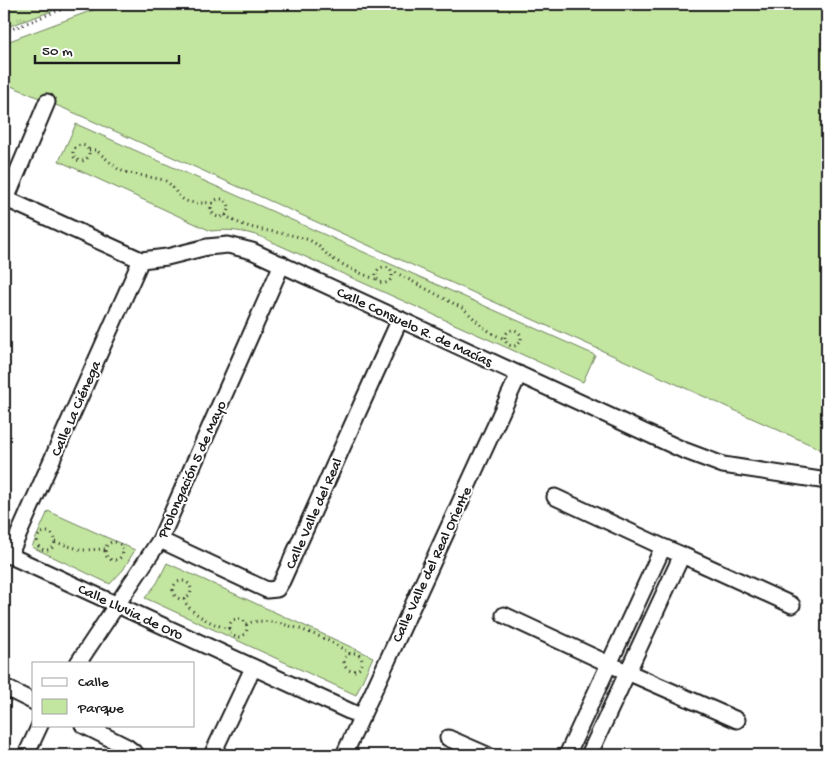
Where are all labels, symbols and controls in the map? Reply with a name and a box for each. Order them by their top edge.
scale bar [35,32,179,64]
text: 50 m [42,43,73,61]
street label: Calle Consuelo R. de Macías [334,284,495,372]
street label: Calle La Ciénega [48,358,106,459]
street label: Prolongación 5 de Mayo [154,398,231,542]
street label: Calle Valle del Real [282,456,347,572]
street label: Calle Valle del Real Oriente [389,484,477,645]
street label: Calle Lluvia de Oro [75,581,186,645]
legend [32,662,195,726]
text: Calle [78,674,109,692]
text: Parque [77,700,124,718]

